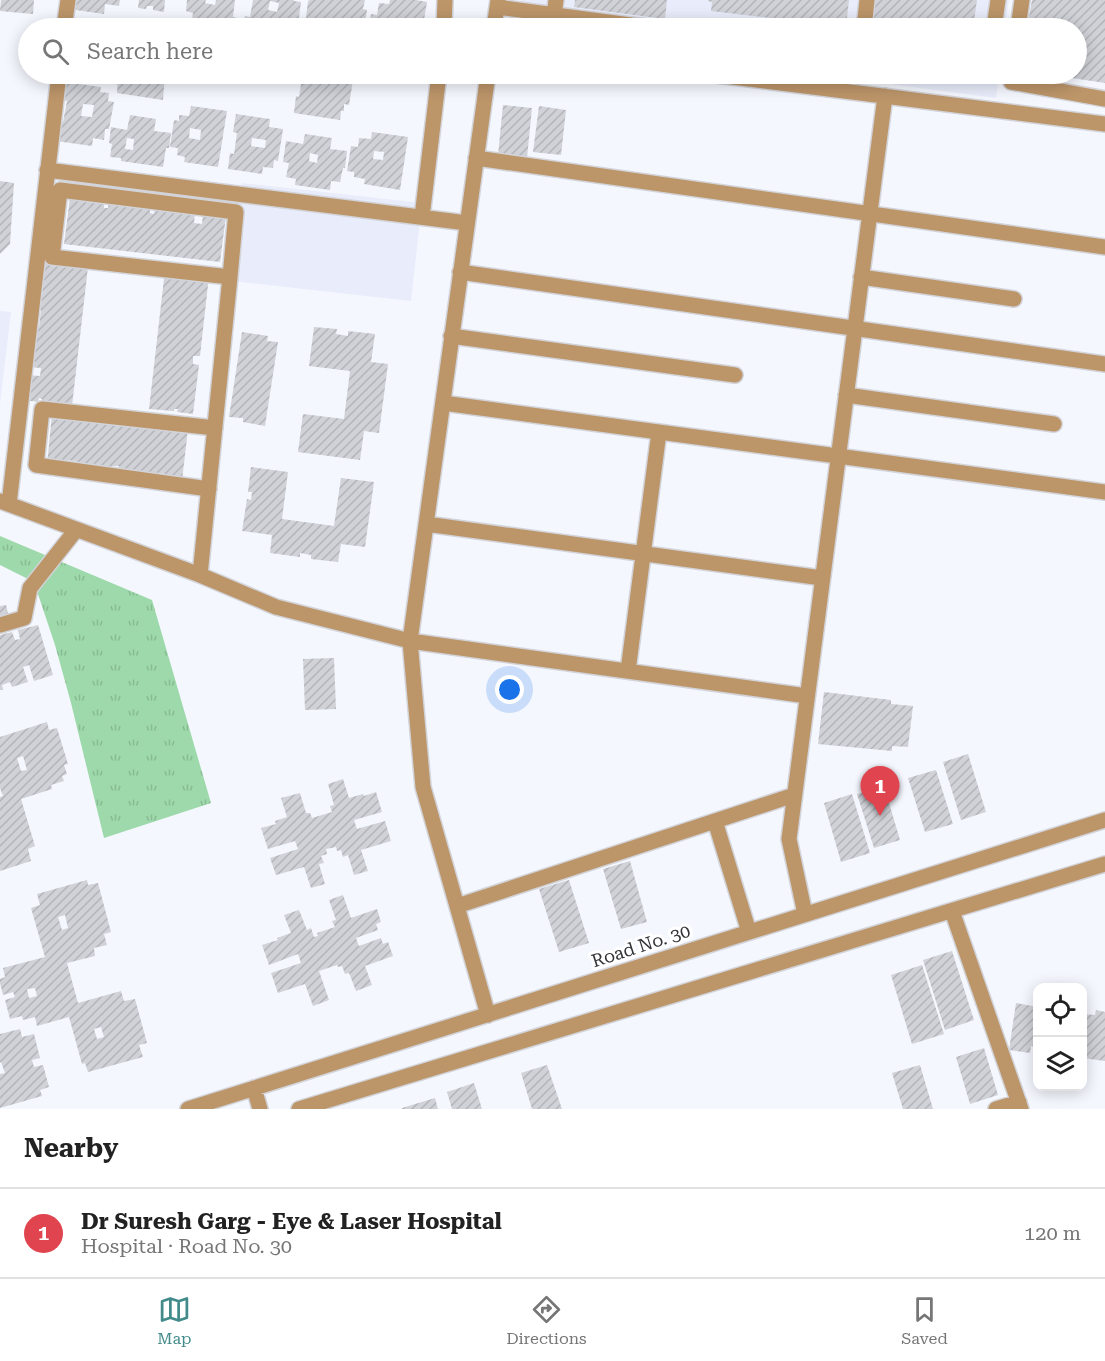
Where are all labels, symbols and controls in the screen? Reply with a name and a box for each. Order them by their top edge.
search box [18,18,1087,84]
icon: search [39,35,72,68]
text: Search here [87,39,213,64]
your location [495,675,524,704]
pin: 1 [860,766,900,816]
street label: Road No. 30 [589,920,693,971]
map controls [1033,983,1087,1091]
button: locate [1033,983,1087,1037]
button: layers [1033,1037,1087,1091]
text: Nearby [24,1133,118,1163]
text: Dr Suresh Garg - Eye & Laser Hospital [81,1209,502,1234]
text: 1 [38,1221,49,1245]
text: 120 m [1024,1221,1081,1245]
text: Hospital · Road No. 30 [81,1234,292,1258]
tab: Map [157,1293,192,1348]
tab: Directions [506,1293,587,1348]
tab: Saved [901,1293,948,1348]

